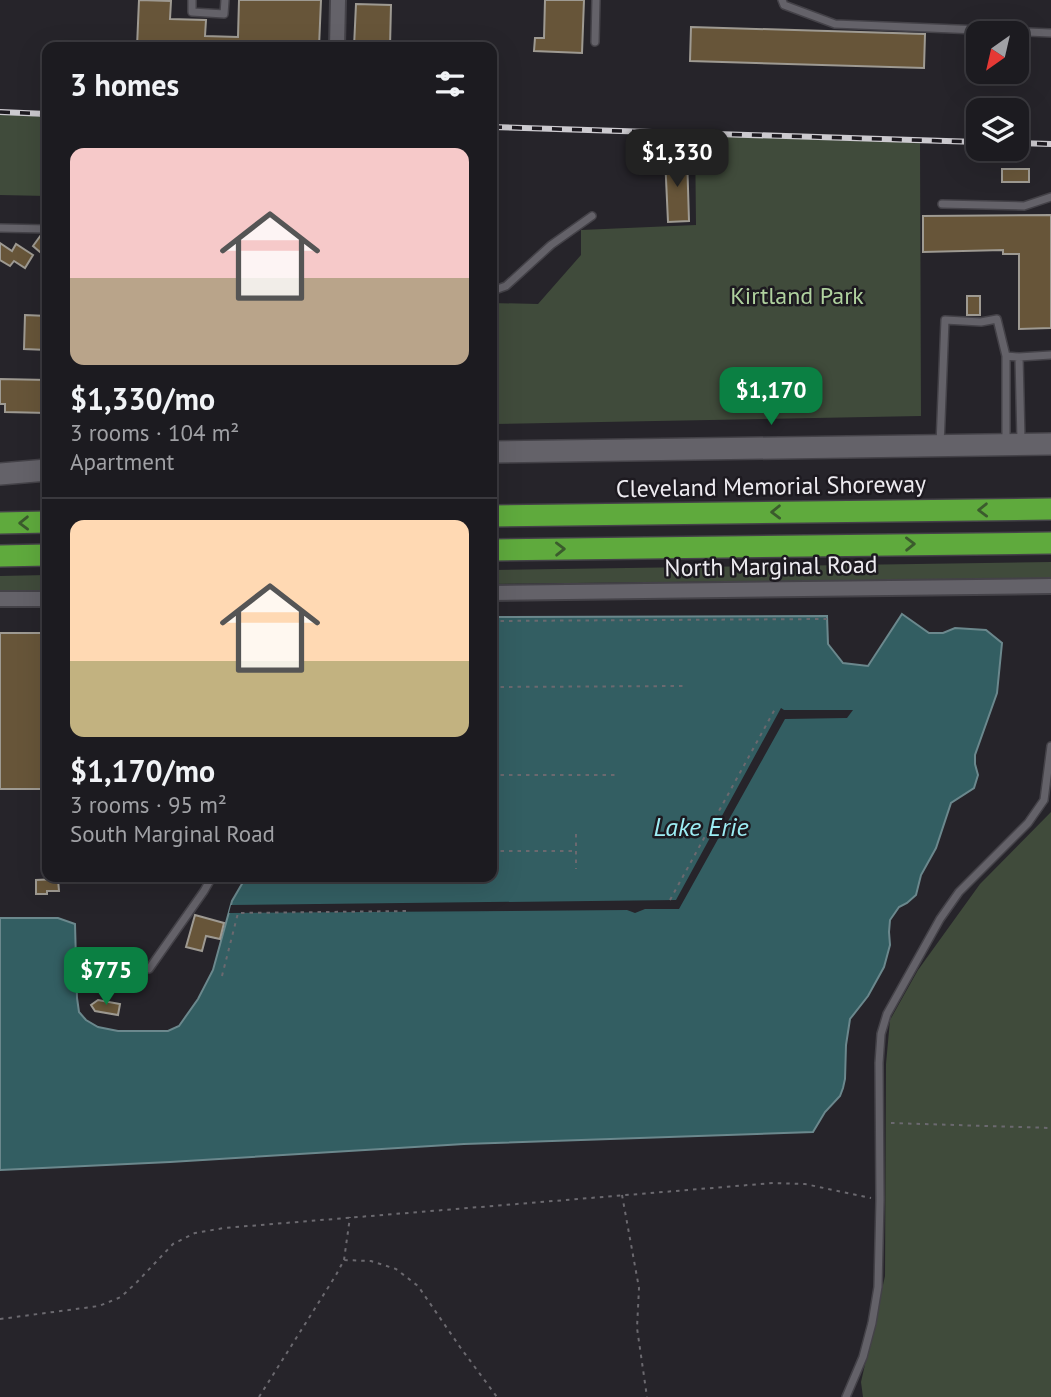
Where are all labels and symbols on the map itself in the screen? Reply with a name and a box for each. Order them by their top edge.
north arrow [966,21,1029,84]
pin: $1,330 [620,130,734,189]
park label: Kirtland Park [730,280,864,311]
pin: $1,170 [714,368,828,427]
street label: Cleveland Memorial Shoreway [616,468,926,504]
one-way arrow [977,502,988,518]
one-way arrow [770,505,781,520]
one-way arrow [18,515,29,530]
one-way arrow [905,536,916,552]
one-way arrow [555,541,566,557]
street label: North Marginal Road [664,549,878,583]
water label: Lake Erie [653,810,749,843]
pin: $775 [65,948,147,1007]

